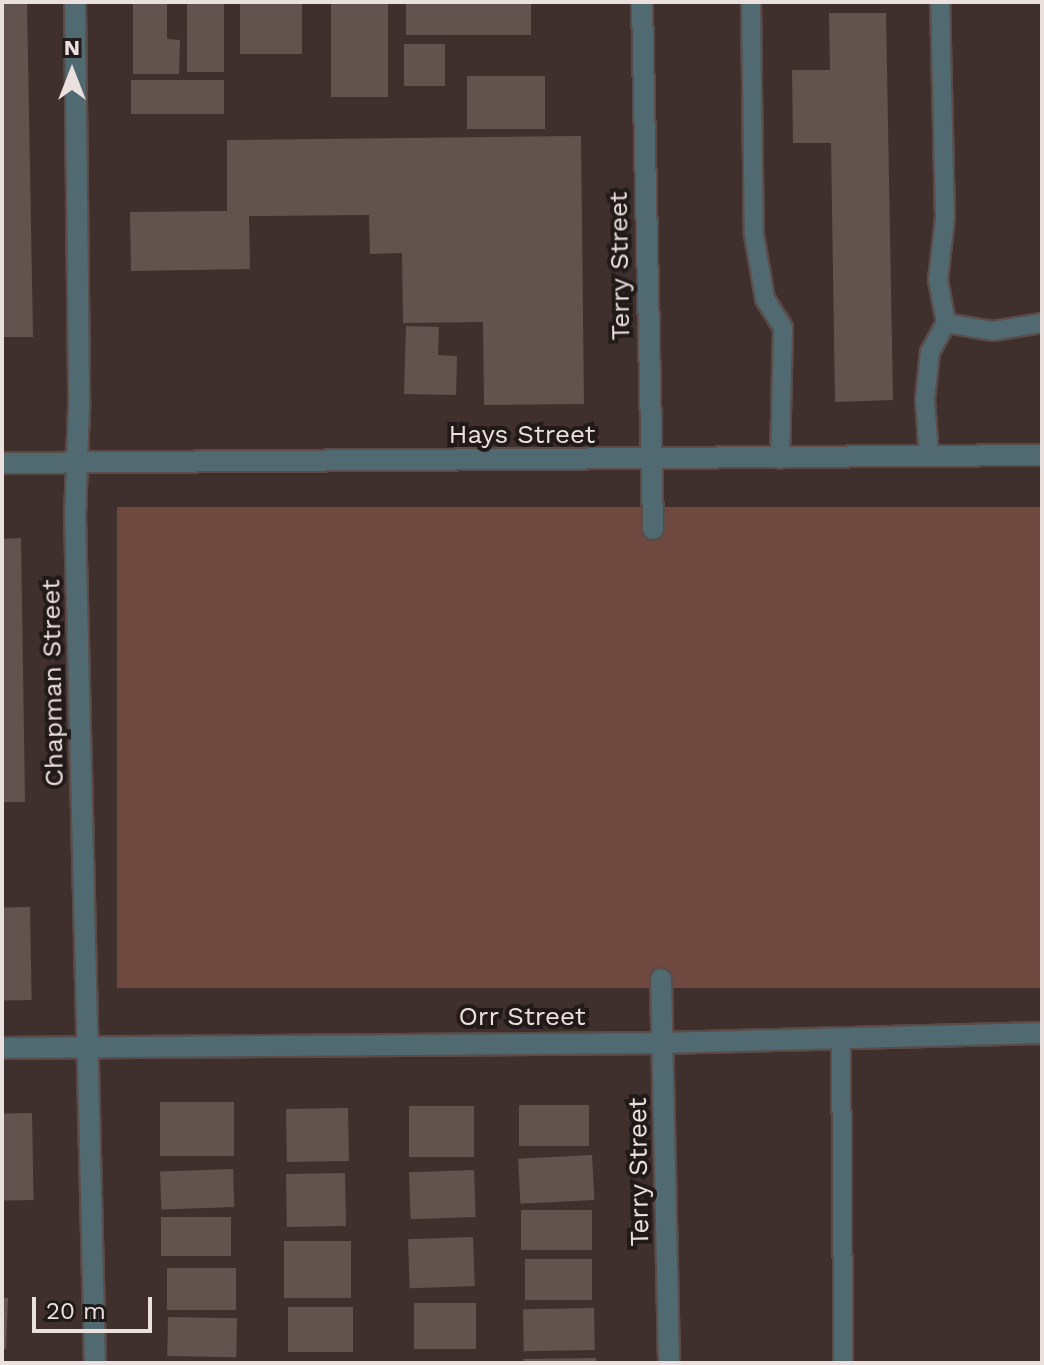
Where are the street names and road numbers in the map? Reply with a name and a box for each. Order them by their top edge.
street label: Terry Street [603,191,637,341]
street label: Hays Street [449,419,595,451]
street label: Chapman Street [36,579,70,787]
street label: Orr Street [458,1001,586,1033]
street label: Terry Street [622,1097,656,1247]

